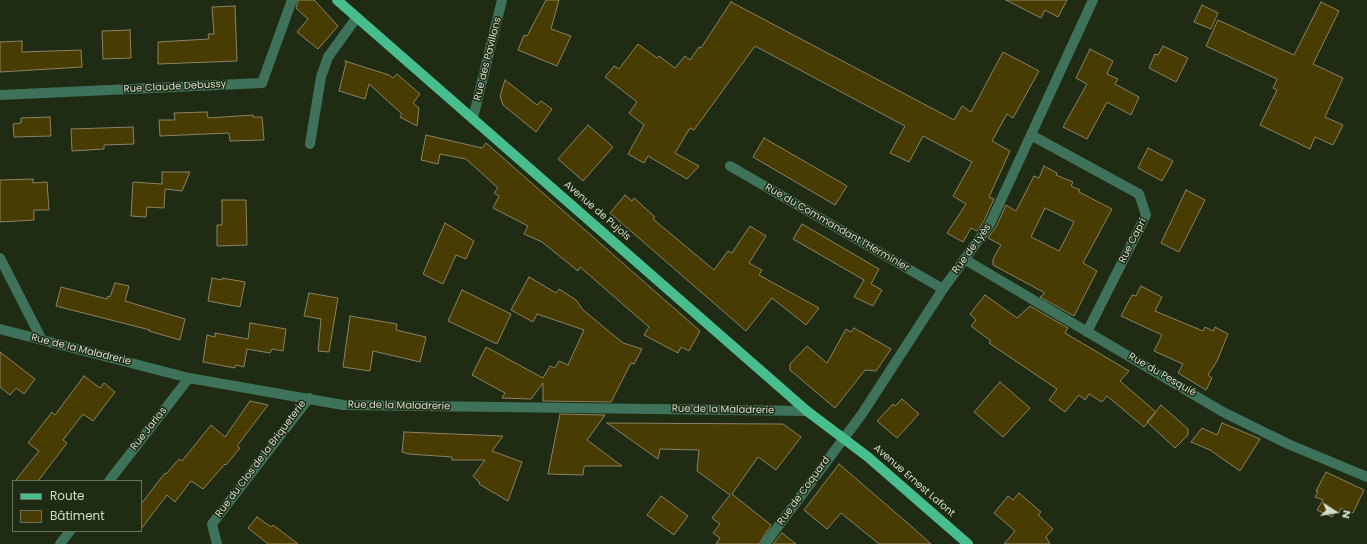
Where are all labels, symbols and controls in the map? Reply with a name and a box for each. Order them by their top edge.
street label: Rue des Pavillons [472,16,504,102]
street label: Rue Claude Debussy [123,78,227,96]
street label: Avenue de Pujols [561,179,633,243]
street label: Rue du Commandant l’Herminier [763,182,911,274]
street label: Rue Capri [1117,217,1149,265]
street label: Rue de Lyès [950,222,994,276]
street label: Rue de la Maladrerie [30,332,132,368]
street label: Rue du Pesquié [1126,351,1198,399]
street label: Rue du Clos de la Briqueterie [213,398,309,520]
street label: Rue de la Maladrerie [348,399,450,413]
street label: Rue de la Maladrerie [672,403,774,417]
street label: Rue Jarlas [128,405,170,453]
street label: Avenue Ernest Lafont [871,442,957,520]
street label: Rue de Coquard [775,455,833,527]
legend [12,480,142,532]
text: Route [50,487,84,504]
north arrow [1315,492,1355,532]
text: Bâtiment [50,507,105,524]
text: N [1338,509,1355,520]

